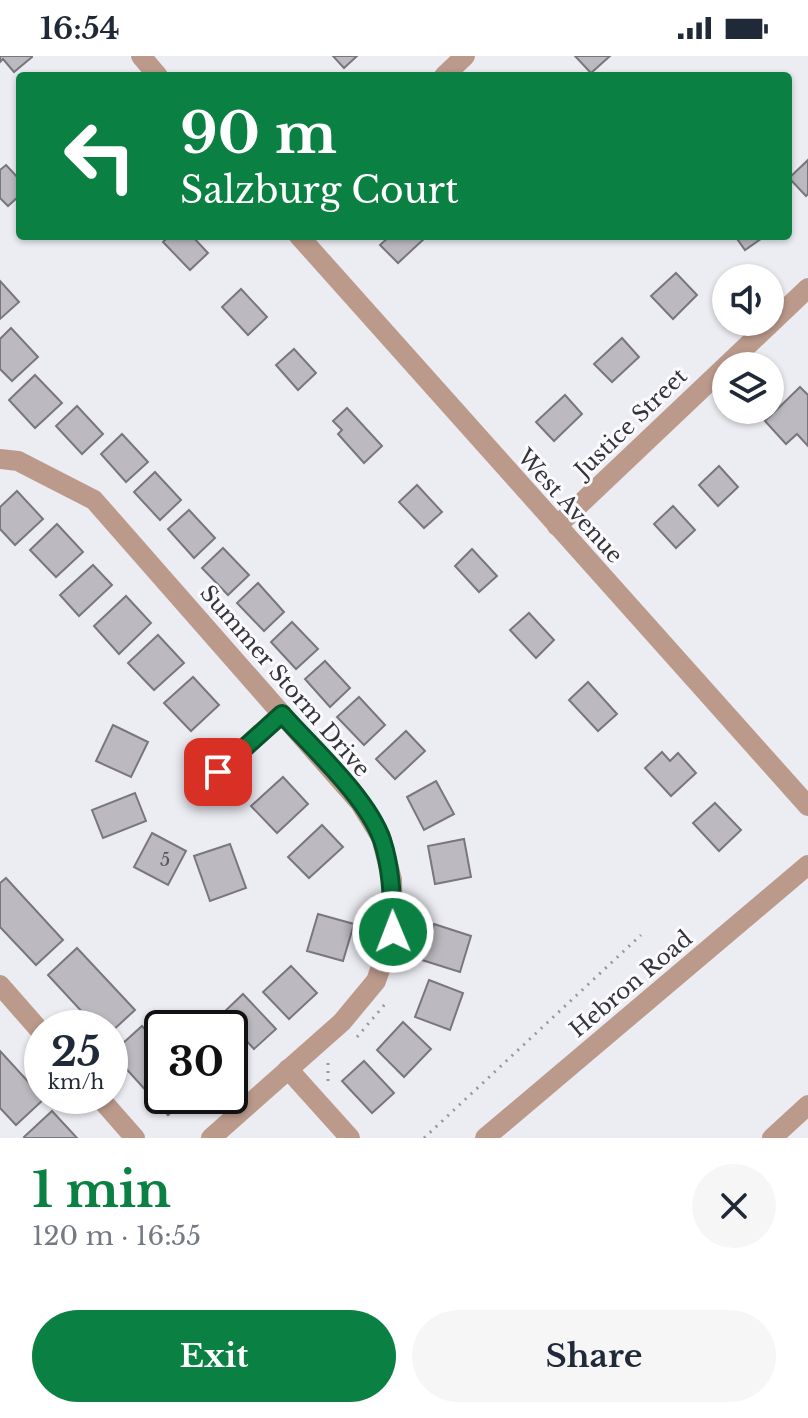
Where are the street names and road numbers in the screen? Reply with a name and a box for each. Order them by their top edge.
street label: Justice Street [567,362,693,485]
street label: West Avenue [511,443,628,569]
street label: Summer Storm Drive [194,580,376,782]
street label: Hebron Road [564,925,698,1043]

